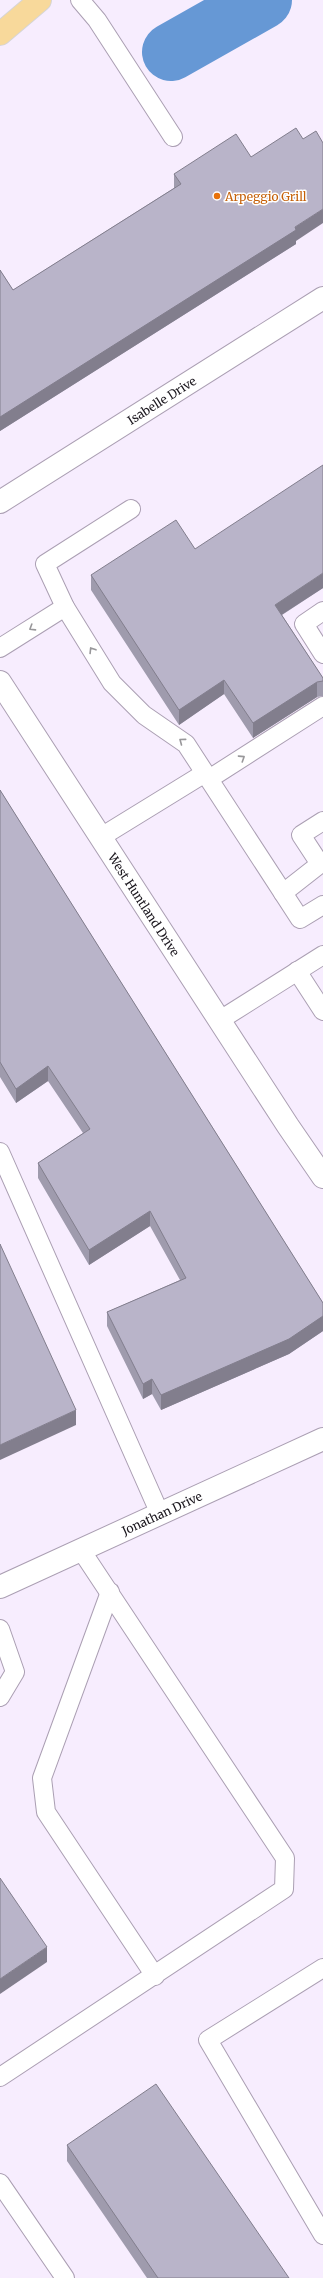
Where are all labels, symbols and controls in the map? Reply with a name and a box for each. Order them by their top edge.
place label: Arpeggio Grill [224,189,307,204]
marker: Arpeggio Grill [212,191,222,201]
street label: Isabelle Drive [124,373,199,427]
one-way arrow [30,623,37,630]
one-way arrow [89,647,97,654]
one-way arrow [180,739,187,746]
one-way arrow [238,755,245,763]
street label: West Huntland Drive [105,849,183,959]
street label: Jonathan Drive [118,1488,204,1538]

